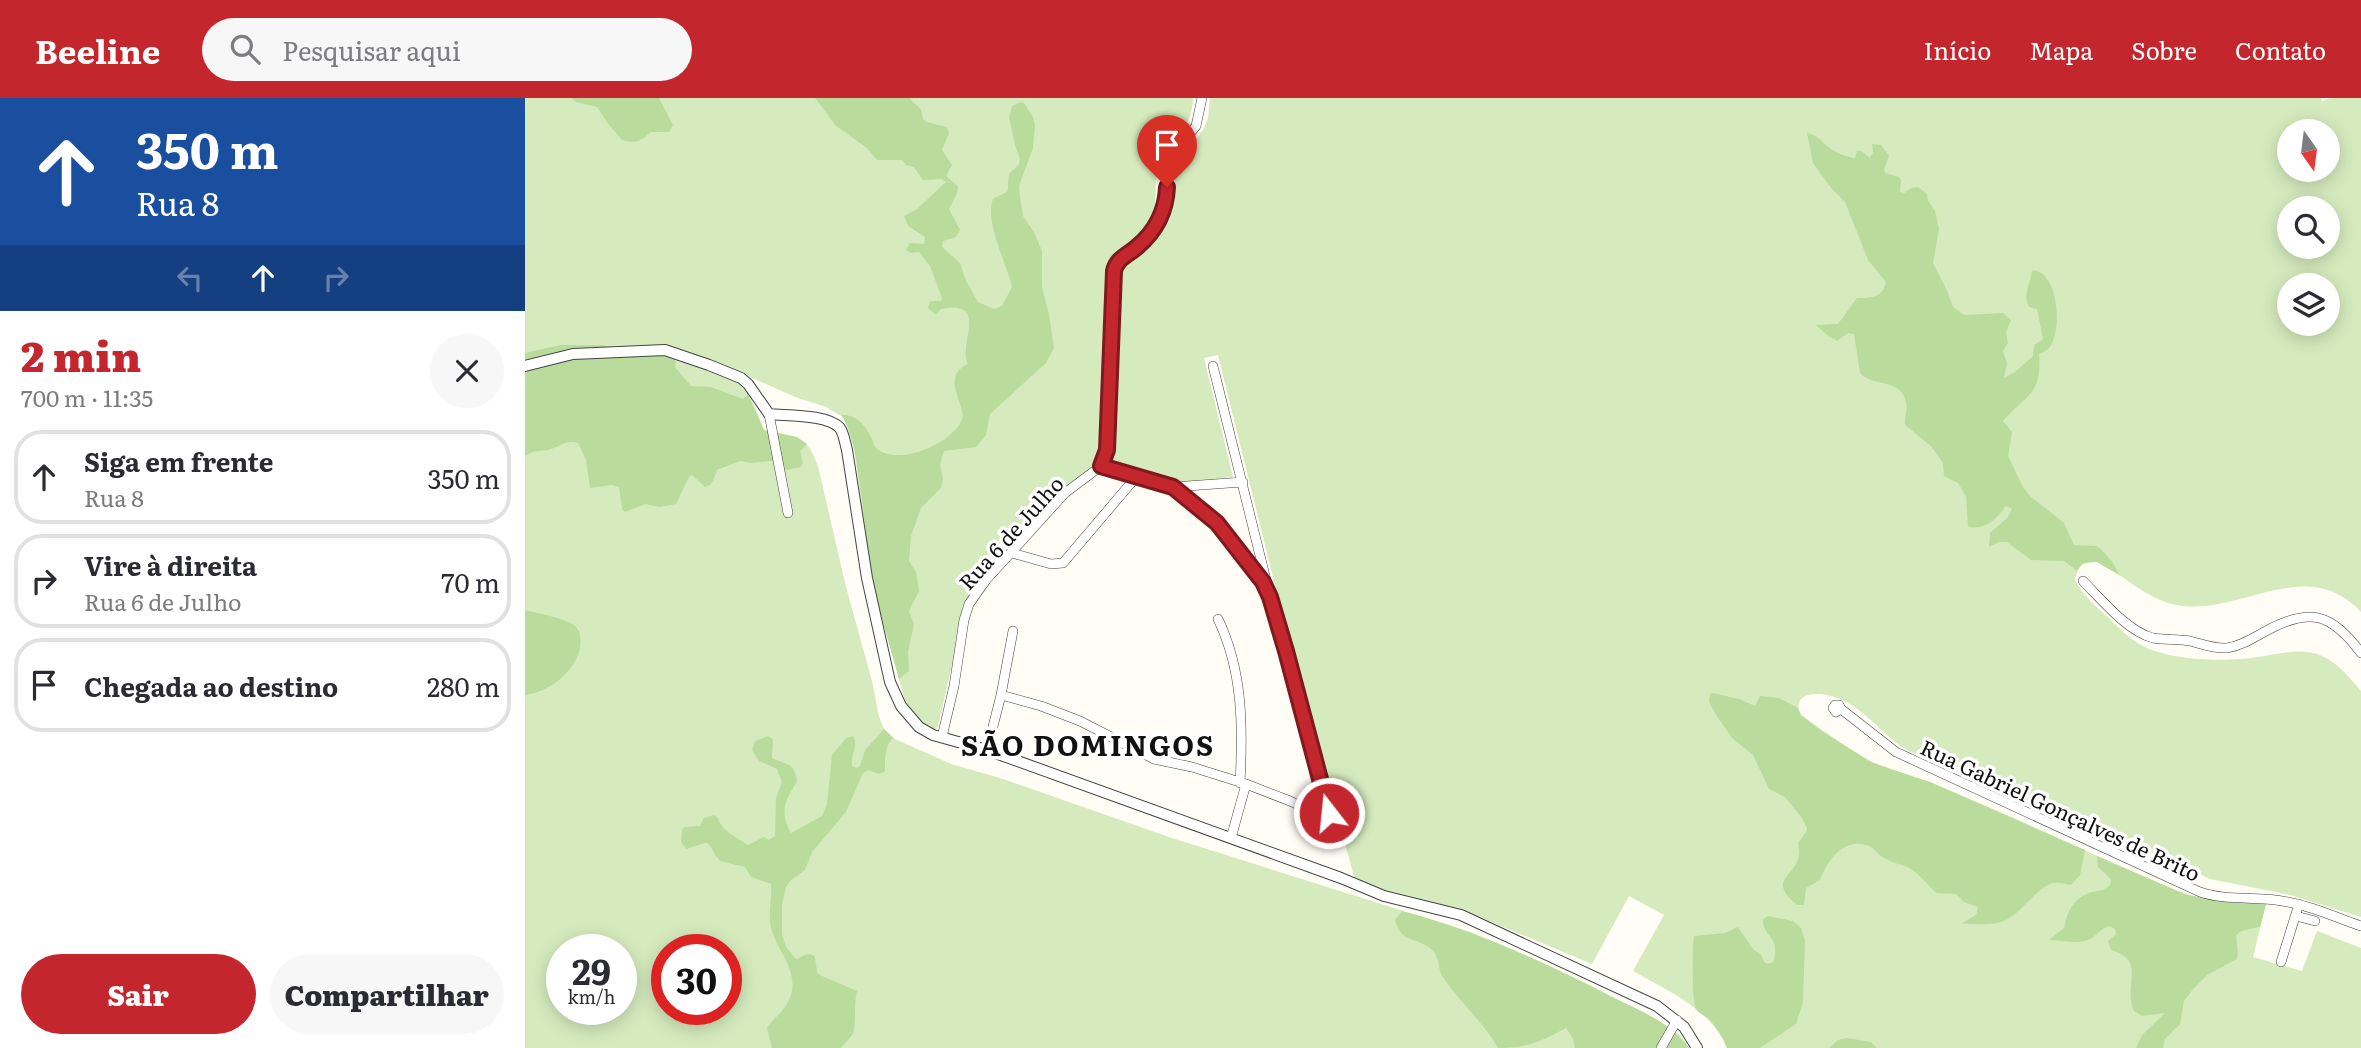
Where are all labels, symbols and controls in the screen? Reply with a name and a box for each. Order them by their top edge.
search box [202,18,692,81]
text: Beeline [35,25,160,74]
icon: search [226,30,264,68]
text: Pesquisar aqui [282,30,461,69]
text: Início [1924,32,1991,67]
text: Mapa [2029,32,2093,67]
text: Sobre [2131,32,2197,67]
text: Contato [2235,32,2326,67]
text: 350 m [136,111,279,184]
pin [1137,115,1197,187]
north arrow [2277,119,2340,182]
map controls [2277,119,2340,336]
icon: ahead [21,126,112,217]
icon: arrive [1148,126,1186,164]
text: Rua 8 [136,178,219,226]
button: search [2277,196,2340,259]
icon: left [171,259,209,297]
icon: ahead [244,259,282,297]
icon: right [317,259,355,297]
button: layers [2277,273,2340,336]
text: 2 min [21,323,141,385]
button: close [430,334,504,408]
text: 700 m · 11:35 [21,380,153,414]
text: Siga em frente [84,441,273,480]
icon: ahead [25,458,63,496]
text: 350 m [427,458,500,497]
street label: Rua 6 de Julho [950,468,1070,596]
text: Rua 8 [84,480,144,514]
text: Vire à direita [84,545,257,584]
icon: right [25,562,63,600]
text: 70 m [441,562,500,601]
text: Rua 6 de Julho [84,584,242,618]
icon: arrive [25,666,63,704]
text: Chegada ao destino [84,666,338,705]
text: 280 m [427,666,500,705]
district label: SÃO DOMINGOS [961,723,1215,765]
street label: Rua Gabriel Gonçalves de Brito [1916,730,2206,888]
position arrow [1292,776,1366,850]
speed limit sign: 30 [651,934,742,1025]
text: 29 [572,944,611,996]
button: Sair [21,954,256,1034]
button: Compartilhar [270,954,504,1034]
text: km/h [568,983,615,1010]

